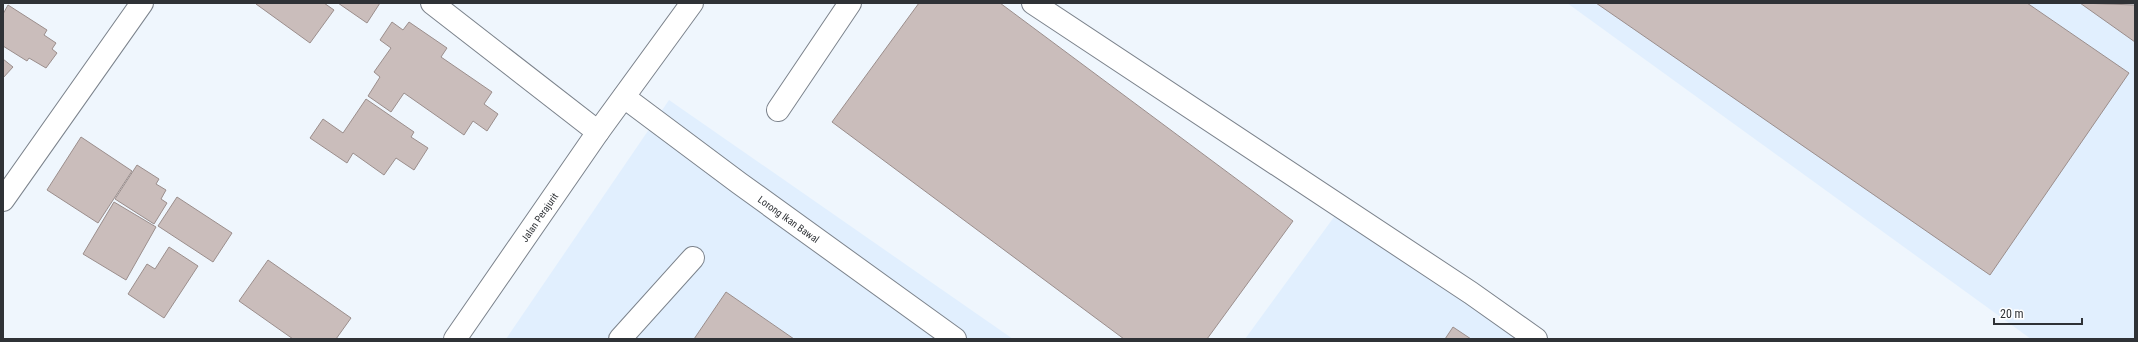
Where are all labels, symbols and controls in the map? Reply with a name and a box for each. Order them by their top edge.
street label: Jalan Perajurit [518,191,560,244]
street label: Lorong Ikan Bawal [756,193,821,245]
scale bar [1994,300,2082,326]
text: 20 m [2000,307,2024,321]

